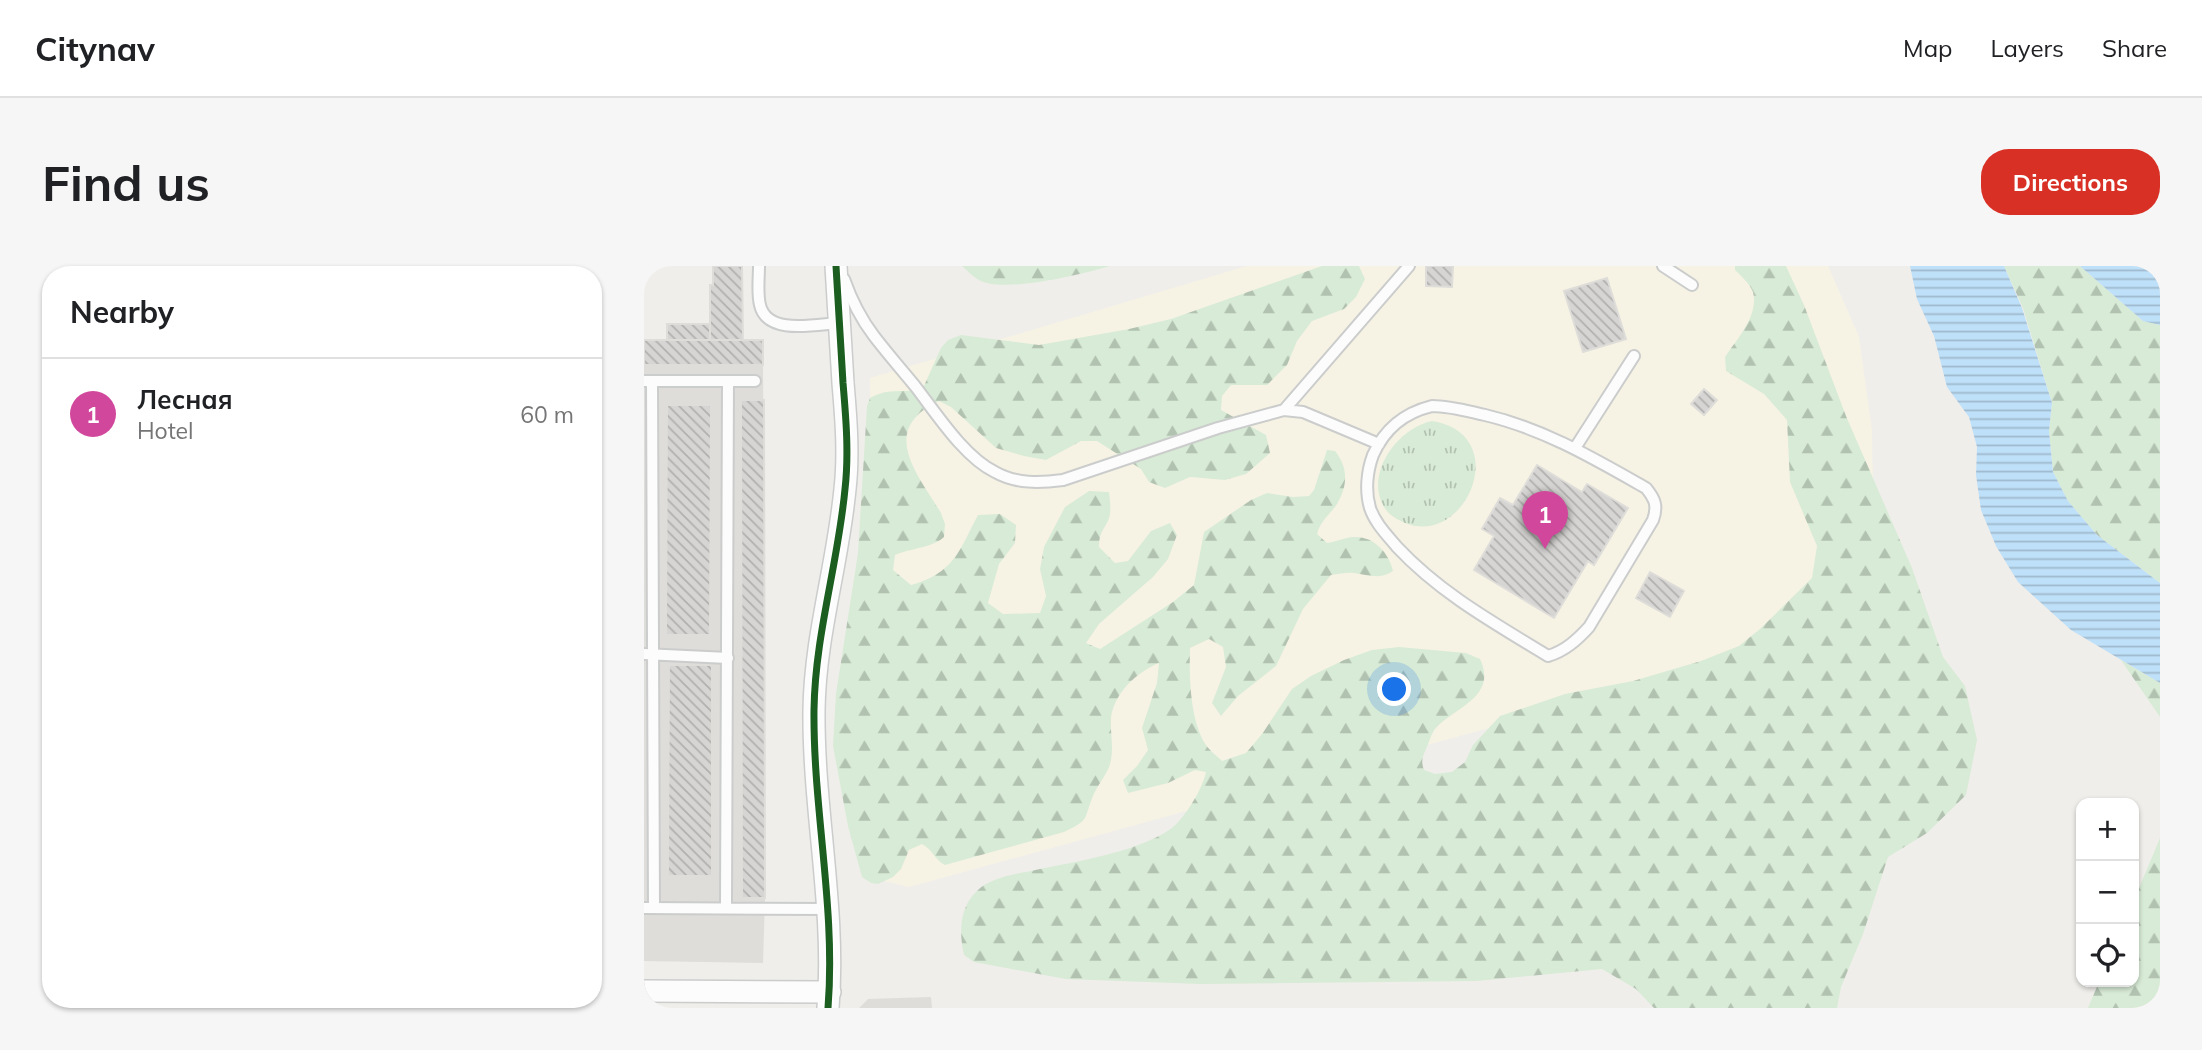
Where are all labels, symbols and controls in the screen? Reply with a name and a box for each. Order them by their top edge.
text: Citynav [35,28,155,69]
text: Map [1903,33,1952,63]
text: Layers [1990,33,2064,63]
text: Share [2102,33,2167,63]
button: Directions [1981,149,2160,215]
text: Find us [42,152,210,213]
text: Nearby [70,293,174,331]
text: Лесная [137,383,233,416]
text: 1 [86,400,100,429]
text: 60 m [520,400,574,429]
text: Hotel [137,416,194,445]
pin: 1 [1522,491,1568,549]
your location [1377,672,1411,706]
map controls [2076,798,2139,987]
button: + [2076,798,2139,861]
button: − [2076,861,2139,924]
button: locate [2076,924,2139,987]

